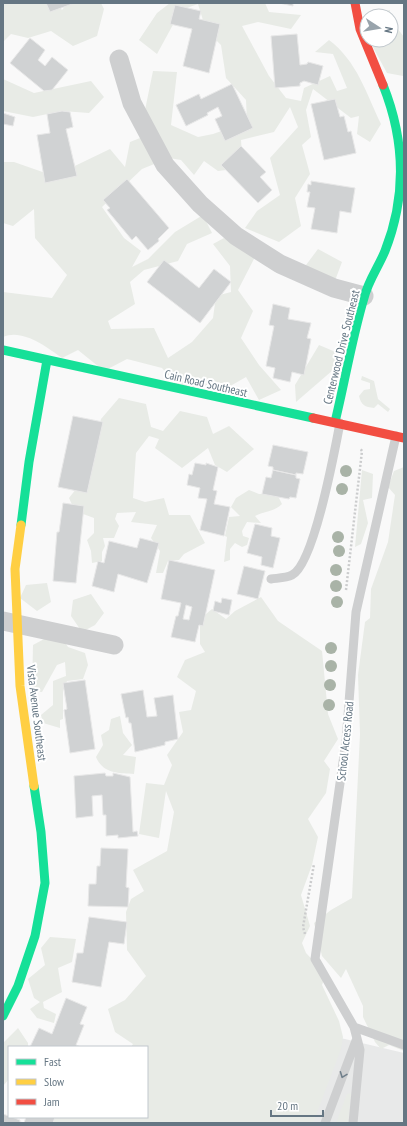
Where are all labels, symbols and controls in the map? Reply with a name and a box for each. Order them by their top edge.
north arrow [359,8,399,48]
text: N [381,26,396,34]
street label: Centerwood Drive Southeast [320,288,363,406]
street label: Cain Road Southeast [163,366,250,400]
street label: Vista Avenue Southeast [24,663,50,763]
street label: School Access Road [333,701,357,781]
legend [8,1046,148,1118]
text: Fast [44,1054,62,1069]
one-way arrow [339,1071,347,1078]
text: Slow [44,1074,65,1089]
scale bar [271,1092,323,1118]
text: Jam [43,1094,60,1109]
text: 20 m [277,1098,298,1113]

